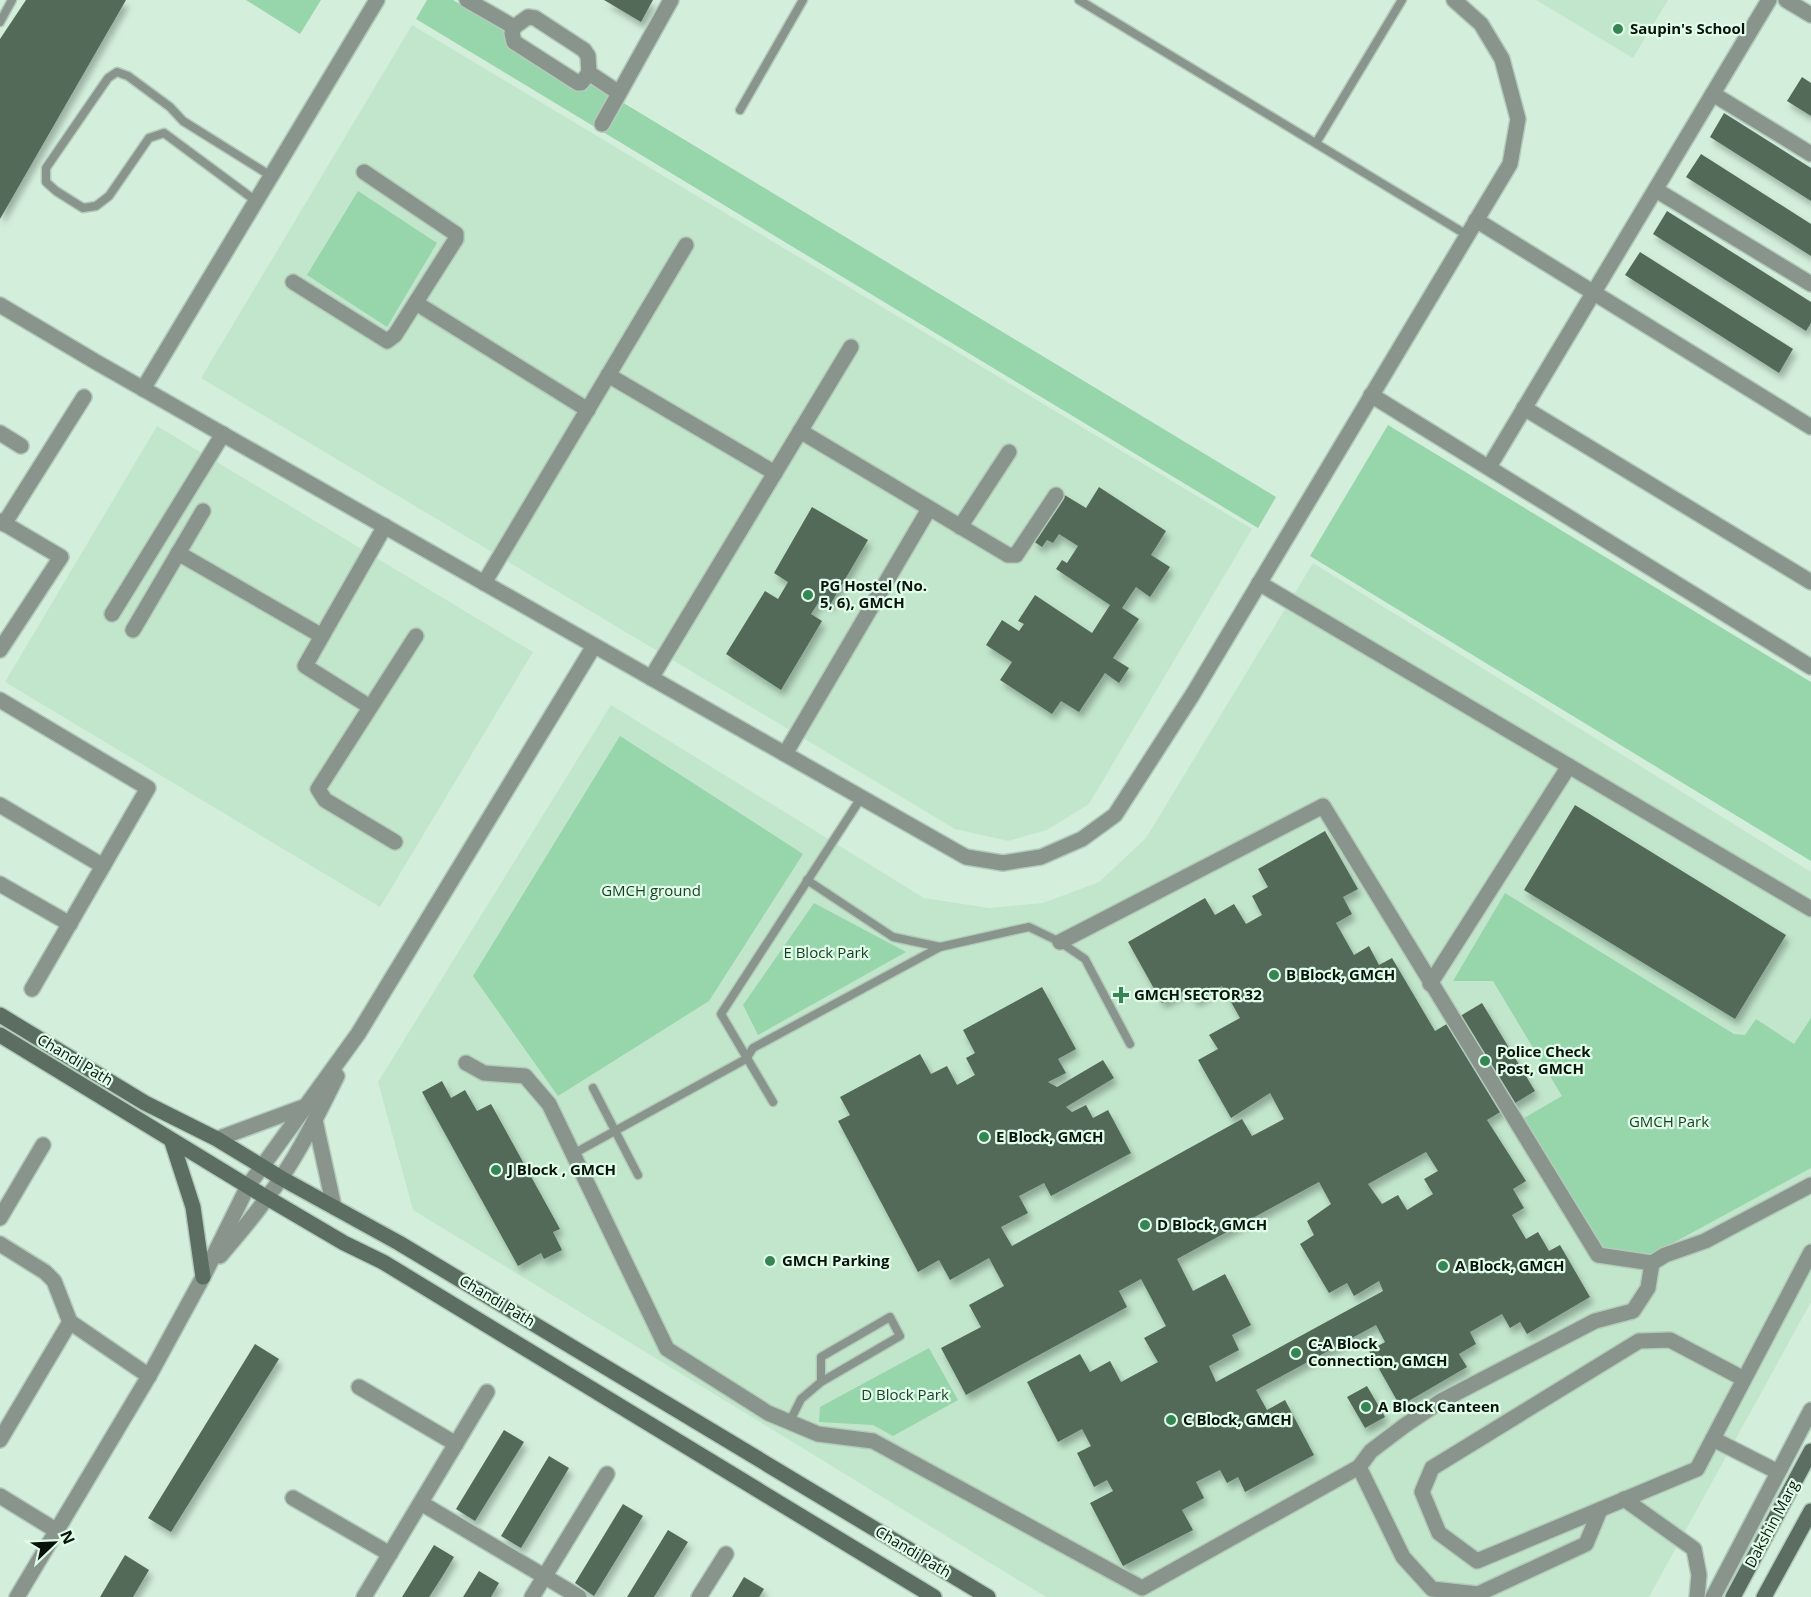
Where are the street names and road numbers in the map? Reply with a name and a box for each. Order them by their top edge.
street label: Chandi Path [34,1029,117,1090]
street label: Chandi Path [456,1270,539,1331]
street label: Dakshin Marg [1740,1476,1803,1571]
street label: Chandi Path [872,1521,955,1582]

